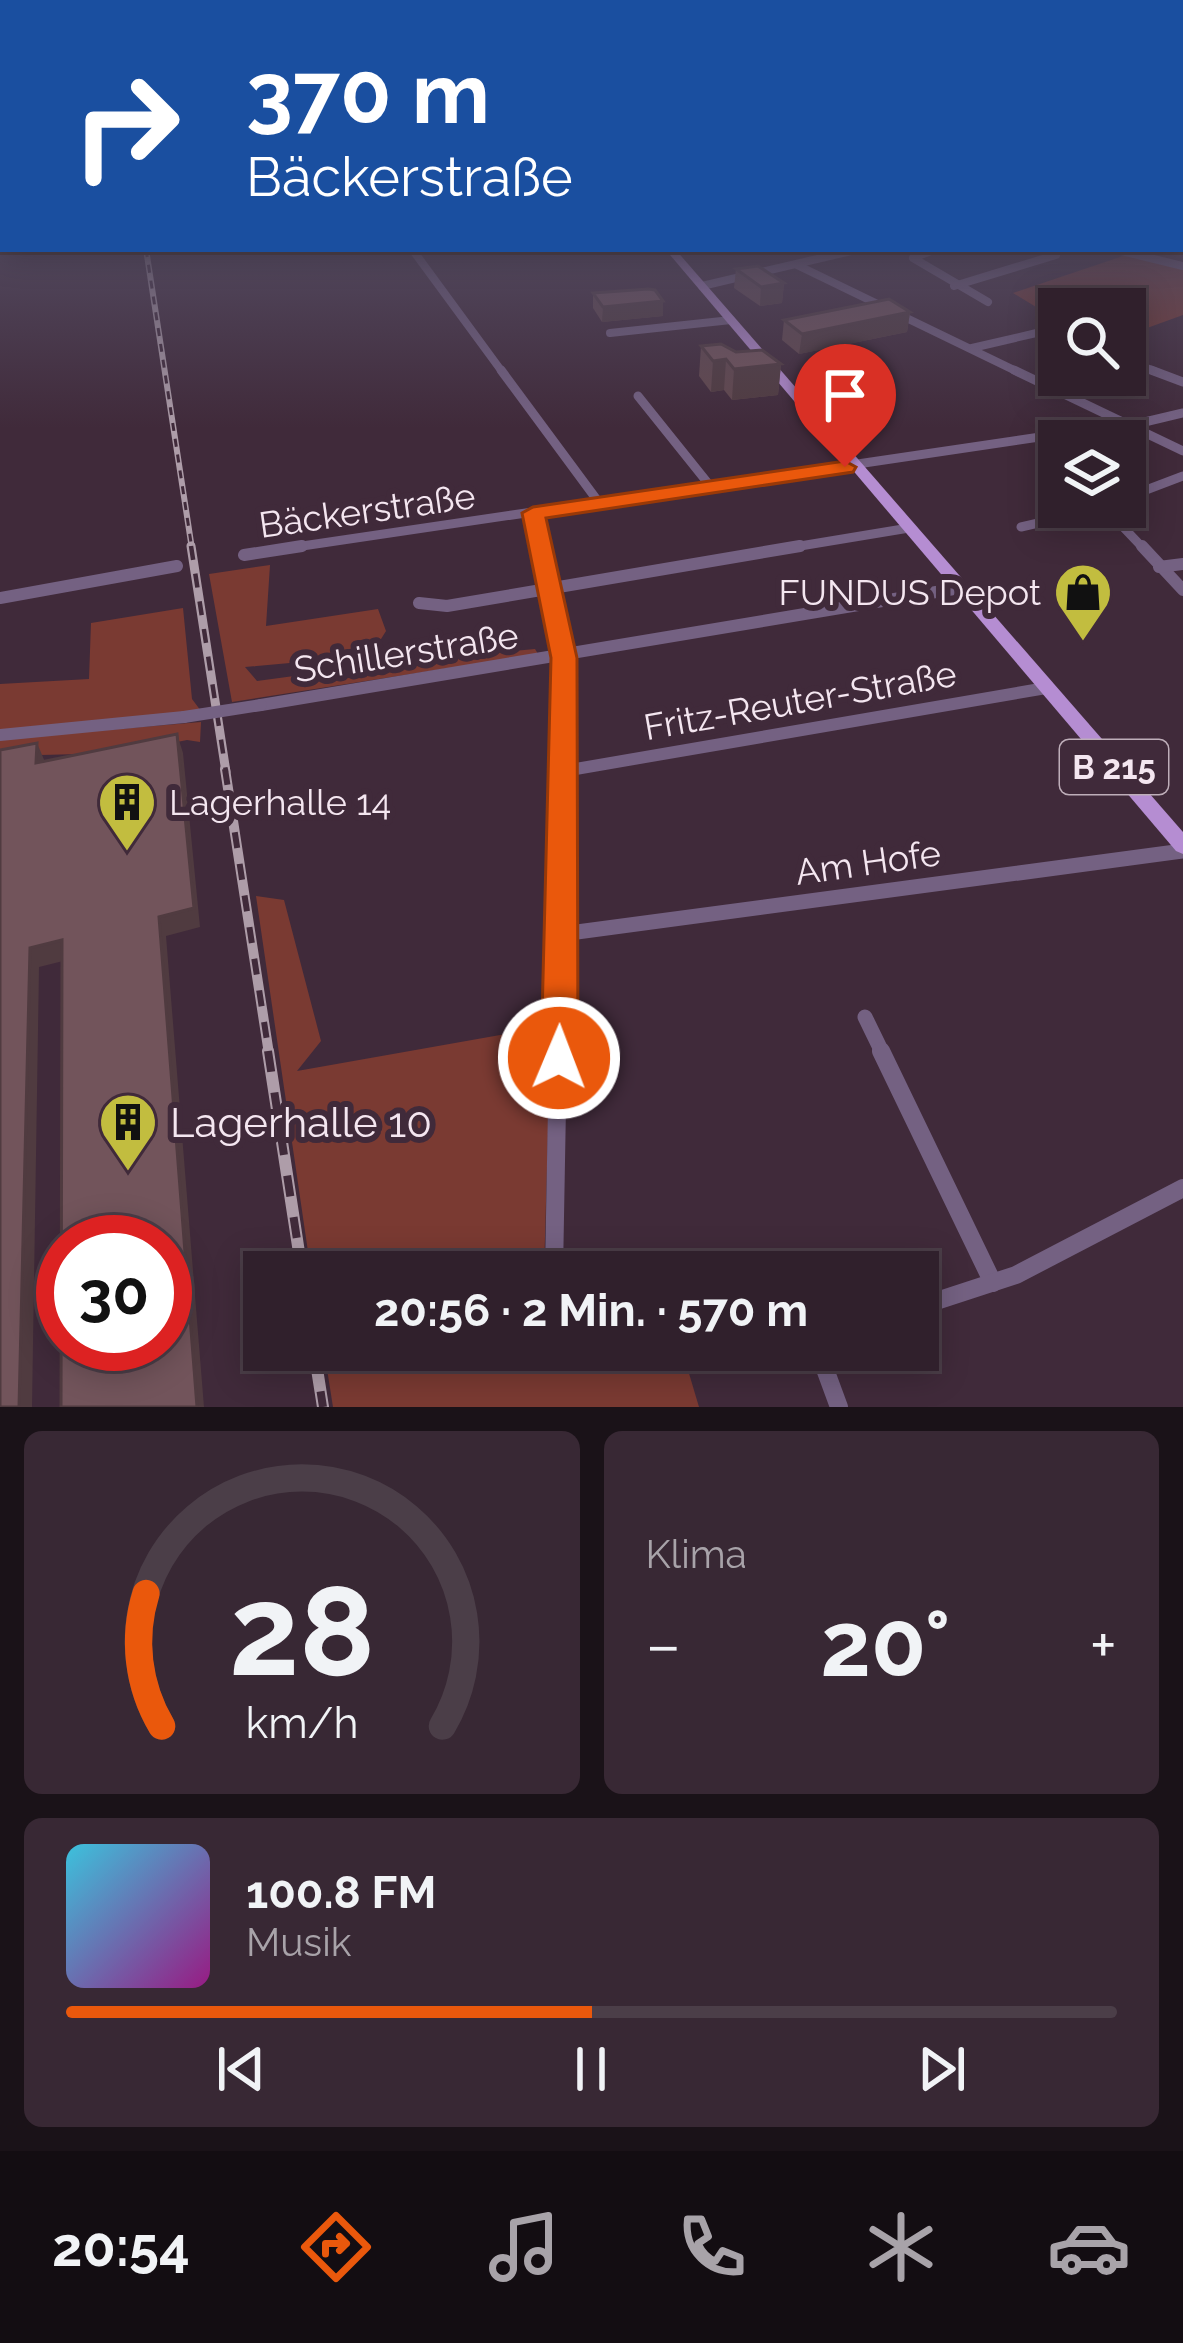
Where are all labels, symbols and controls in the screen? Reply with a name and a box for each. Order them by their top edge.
text: 370 m [246,44,490,143]
icon: right [48,48,204,204]
text: Bäckerstraße [246,145,573,209]
map controls [1038,288,1146,528]
button: search [1038,288,1146,396]
pin [794,344,896,467]
icon: arrive [812,362,878,428]
button: layers [1038,420,1146,528]
street label: Bäckerstraße [256,474,478,546]
shop icon: FUNDUS Depot [1052,561,1114,643]
place label: FUNDUS Depot [779,571,1041,613]
street label: Schillerstraße [291,614,521,690]
street label: Fritz-Reuter-Straße [641,652,959,748]
road number: B 215 [1060,740,1168,794]
building icon: Lagerhalle 14 [96,771,158,853]
place label: Lagerhalle 14 [169,781,391,823]
street label: Am Hofe [793,831,943,893]
position arrow [496,995,622,1121]
building icon: Lagerhalle 10 [97,1091,159,1173]
place label: Lagerhalle 10 [170,1098,432,1147]
speed limit sign: 30 [36,1215,192,1371]
text: 20:56 · 2 Min. · 570 m [374,1284,808,1337]
text: Klima [646,1531,747,1577]
text: 28 [229,1558,375,1704]
text: 20° [820,1591,951,1697]
text: − [646,1606,681,1683]
text: + [1090,1606,1117,1683]
text: km/h [245,1697,358,1747]
text: 100.8 FM [246,1866,436,1919]
text: Musik [246,1919,351,1965]
icon: previous [208,2036,274,2102]
icon: pause [558,2036,624,2102]
icon: next [909,2036,975,2102]
icon: directions [294,2205,378,2289]
icon: music [482,2205,566,2289]
icon: phone [670,2205,754,2289]
icon: climate [859,2205,943,2289]
icon: car [1047,2205,1131,2289]
text: 20:54 [52,2215,190,2279]

